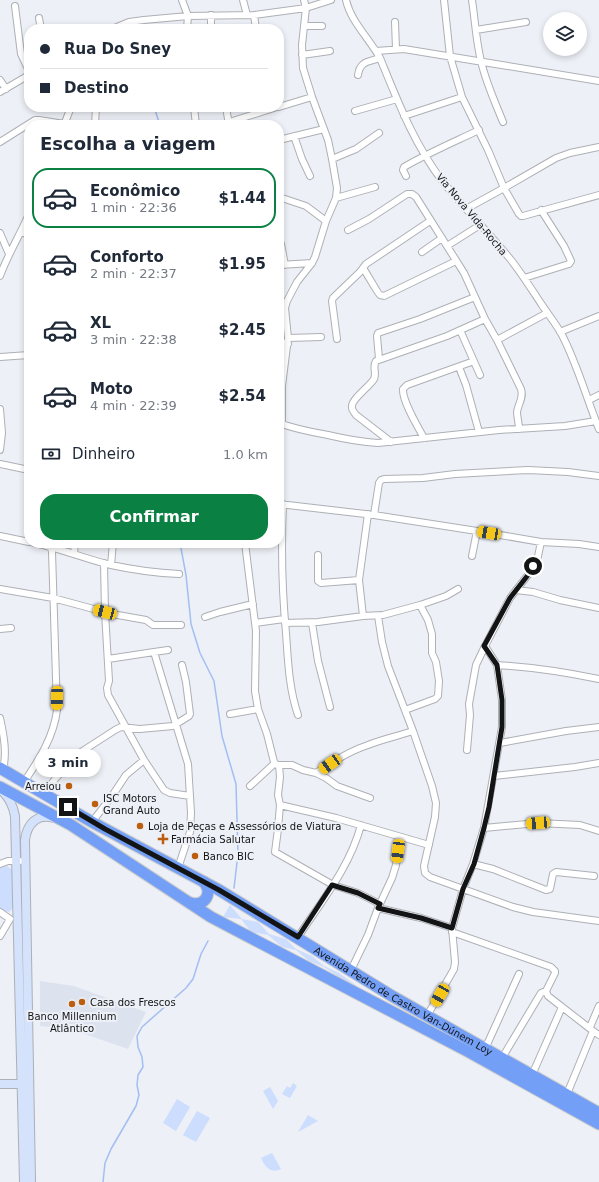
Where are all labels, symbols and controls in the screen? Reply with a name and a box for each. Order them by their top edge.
map controls [543,12,587,56]
button: layers [543,12,587,56]
text: Rua Do Sney [64,40,171,58]
text: Destino [64,79,129,97]
text: Escolha a viagem [40,133,216,154]
street label: Via Nova Vida-Rocha [434,171,509,258]
icon: car [42,180,78,216]
text: Econômico [90,182,180,200]
text: $1.44 [219,189,266,207]
text: 1 min · 22:36 [90,200,177,215]
icon: car [42,246,78,282]
text: Conforto [90,248,164,266]
text: $1.95 [219,255,266,273]
text: 2 min · 22:37 [90,266,177,281]
icon: car [42,312,78,348]
text: XL [90,314,111,332]
text: $2.45 [219,321,266,339]
text: 3 min · 22:38 [90,332,177,347]
icon: car [42,378,78,414]
text: Moto [90,380,133,398]
text: $2.54 [219,387,266,405]
text: 4 min · 22:39 [90,398,177,413]
icon: cash [40,443,62,465]
text: Dinheiro [72,445,135,463]
text: 1.0 km [223,447,268,462]
button: Confirmar [40,494,268,540]
car [476,525,502,541]
route start [524,557,542,575]
car [92,603,118,621]
car [51,686,63,710]
callout: 3 min [35,749,101,777]
car [317,752,343,776]
text: 3 min [48,755,88,770]
place label: Arreiou [25,781,61,792]
marker: Arreiou [64,781,74,791]
place label: ISC Motors Grand Auto [103,793,160,816]
route end [59,798,77,816]
marker: ISC Motors Grand Auto [90,799,100,809]
car [526,816,550,830]
marker: Loja de Peças e Assessórios de Viatura [135,821,145,831]
place label: Loja de Peças e Assessórios de Viatura [148,821,342,832]
marker: Farmácia Salutar [158,834,168,844]
place label: Farmácia Salutar [171,834,256,845]
car [391,838,405,864]
marker: Banco BIC [190,851,200,861]
place label: Banco BIC [203,851,254,862]
street label: Avenida Pedro de Castro Van-Dúnem Loy [312,945,494,1058]
car [429,982,451,1008]
marker: Casa dos Frescos [77,997,87,1007]
place label: Casa dos Frescos [90,997,176,1008]
marker: Banco Millennium Atlântico [67,999,77,1009]
place label: Banco Millennium Atlântico [28,1011,116,1034]

